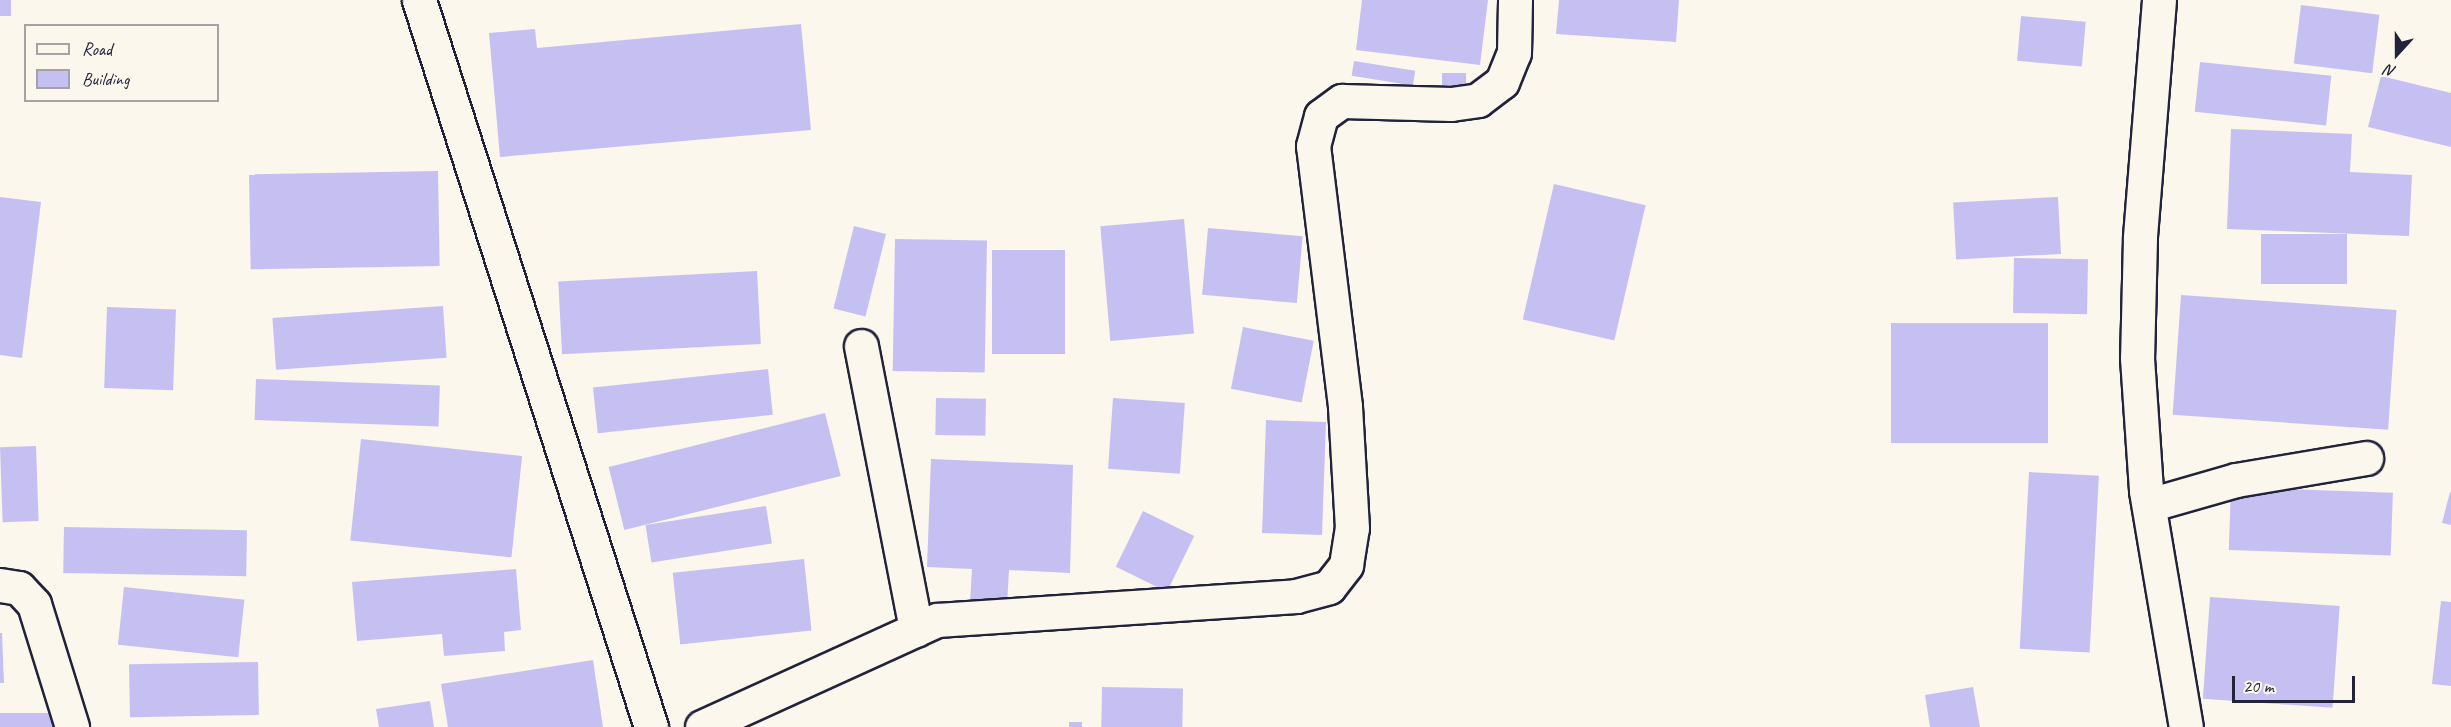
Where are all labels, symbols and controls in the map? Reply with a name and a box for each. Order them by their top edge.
legend [24,24,219,102]
north arrow [2367,24,2427,84]
text: Road [82,38,112,60]
text: N [2382,60,2399,82]
text: Building [82,68,129,90]
scale bar [2235,664,2358,702]
text: 20 m [2243,675,2274,697]

